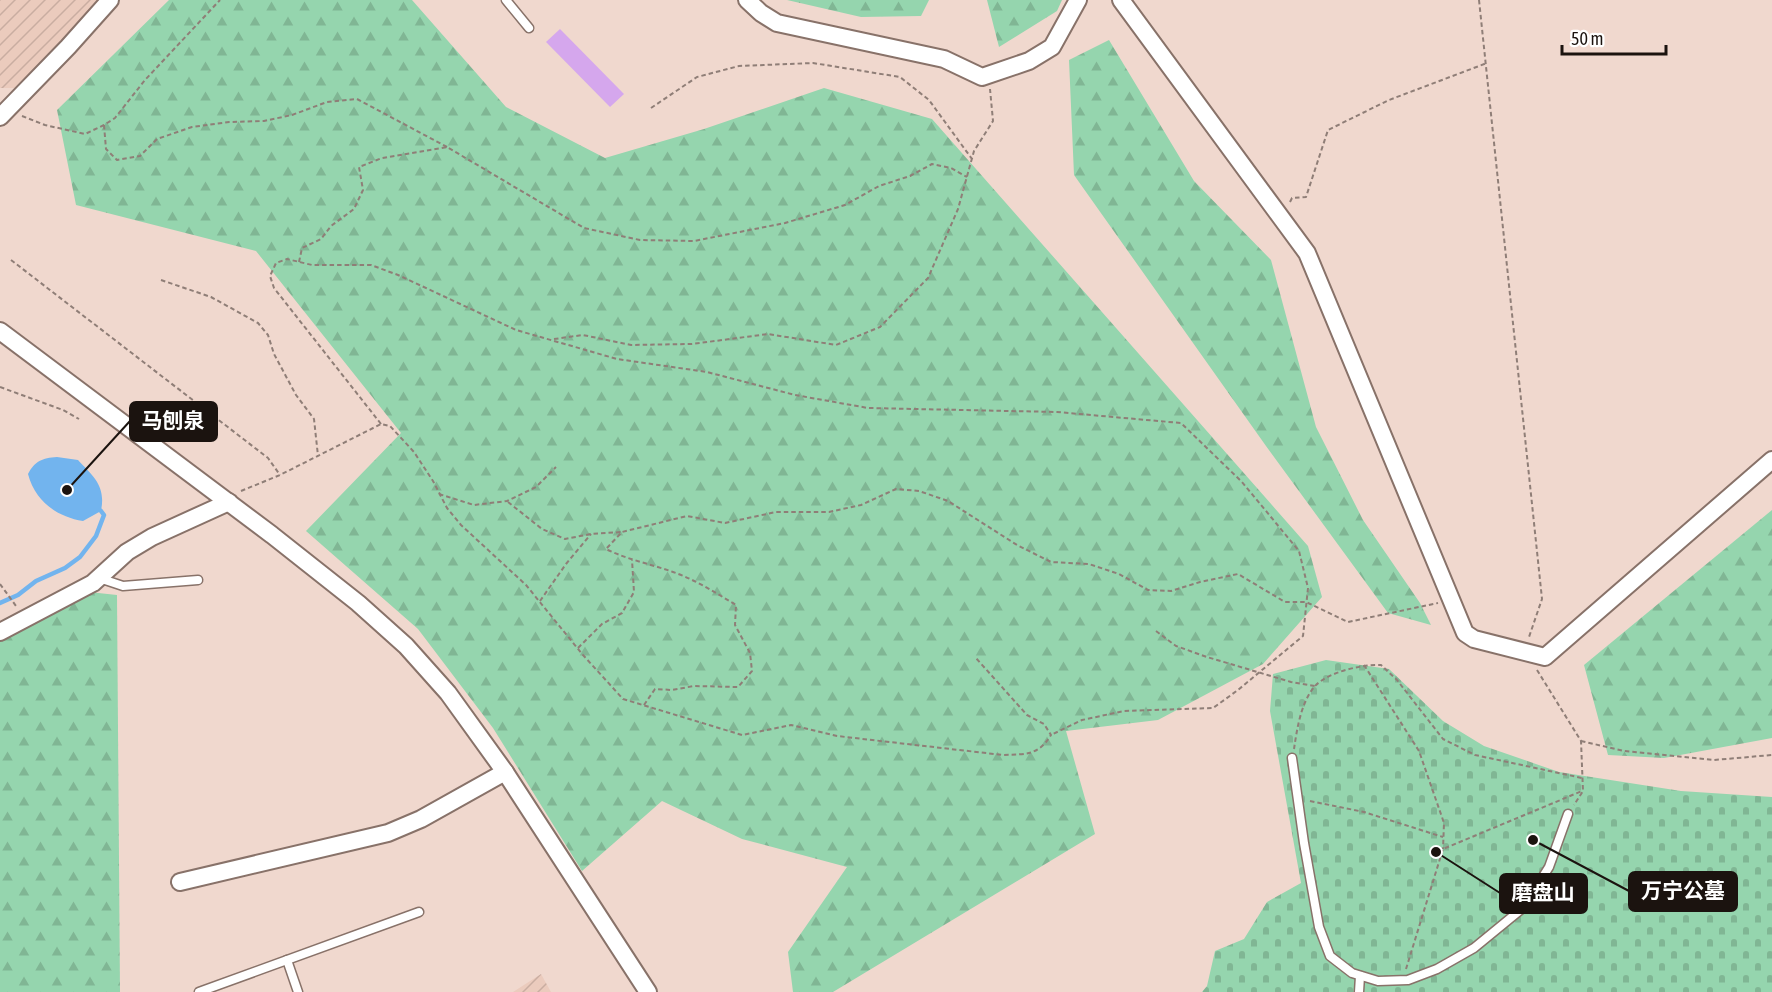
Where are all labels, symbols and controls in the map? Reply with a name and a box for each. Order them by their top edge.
scale bar [1562,18,1666,56]
text: 50 m [1571,28,1603,49]
callout: 马刨泉 [130,402,217,441]
text: 马刨泉 [142,408,205,432]
callout: 万宁公墓 [1629,872,1737,911]
callout: 磨盘山 [1500,874,1587,913]
text: 万宁公墓 [1641,878,1725,902]
text: 磨盘山 [1512,880,1575,904]

